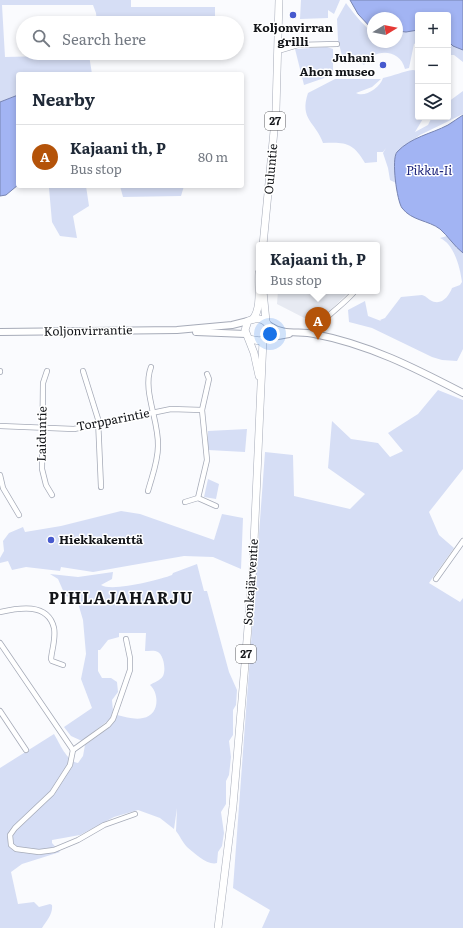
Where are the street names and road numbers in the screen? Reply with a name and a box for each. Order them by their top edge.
road number: 27 [265,112,285,130]
street label: Ouluntie [259,143,281,195]
street label: Koljonvirrantie [43,320,133,340]
street label: Torpparintie [75,403,151,435]
street label: Laiduntie [32,406,50,462]
street label: Sonkajärventie [238,538,262,626]
road number: 27 [236,645,256,663]

